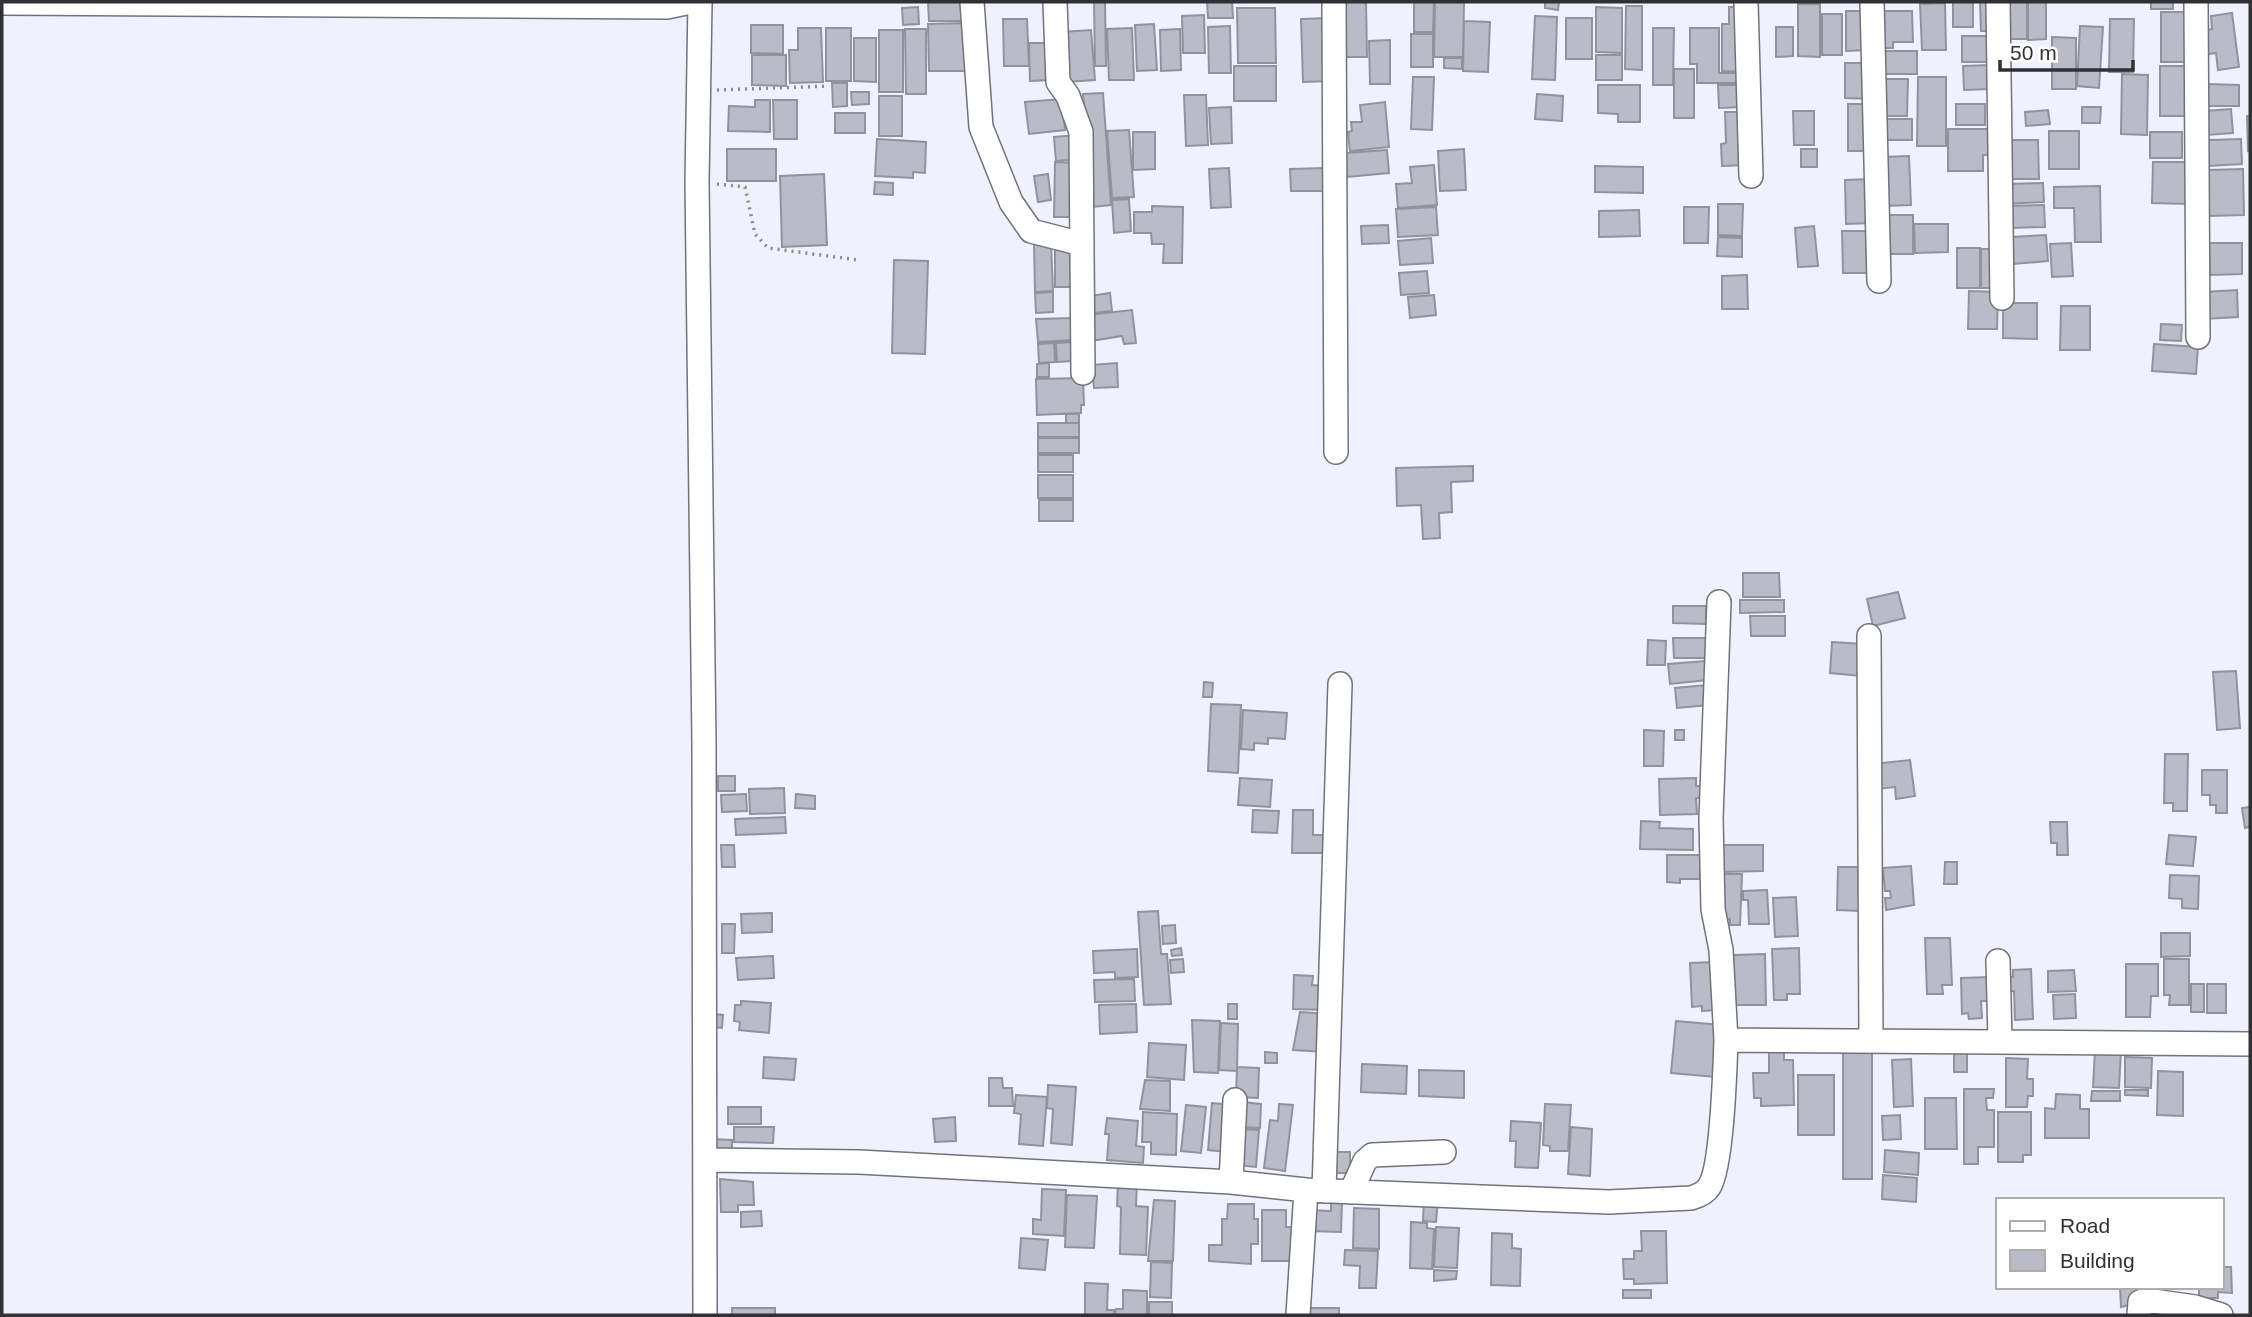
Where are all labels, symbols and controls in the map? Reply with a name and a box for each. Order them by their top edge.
scale bar [2000,28,2133,72]
text: 50 m [2010,41,2057,64]
legend [1996,1198,2224,1289]
text: Road [2060,1214,2110,1237]
text: Building [2060,1249,2135,1272]

